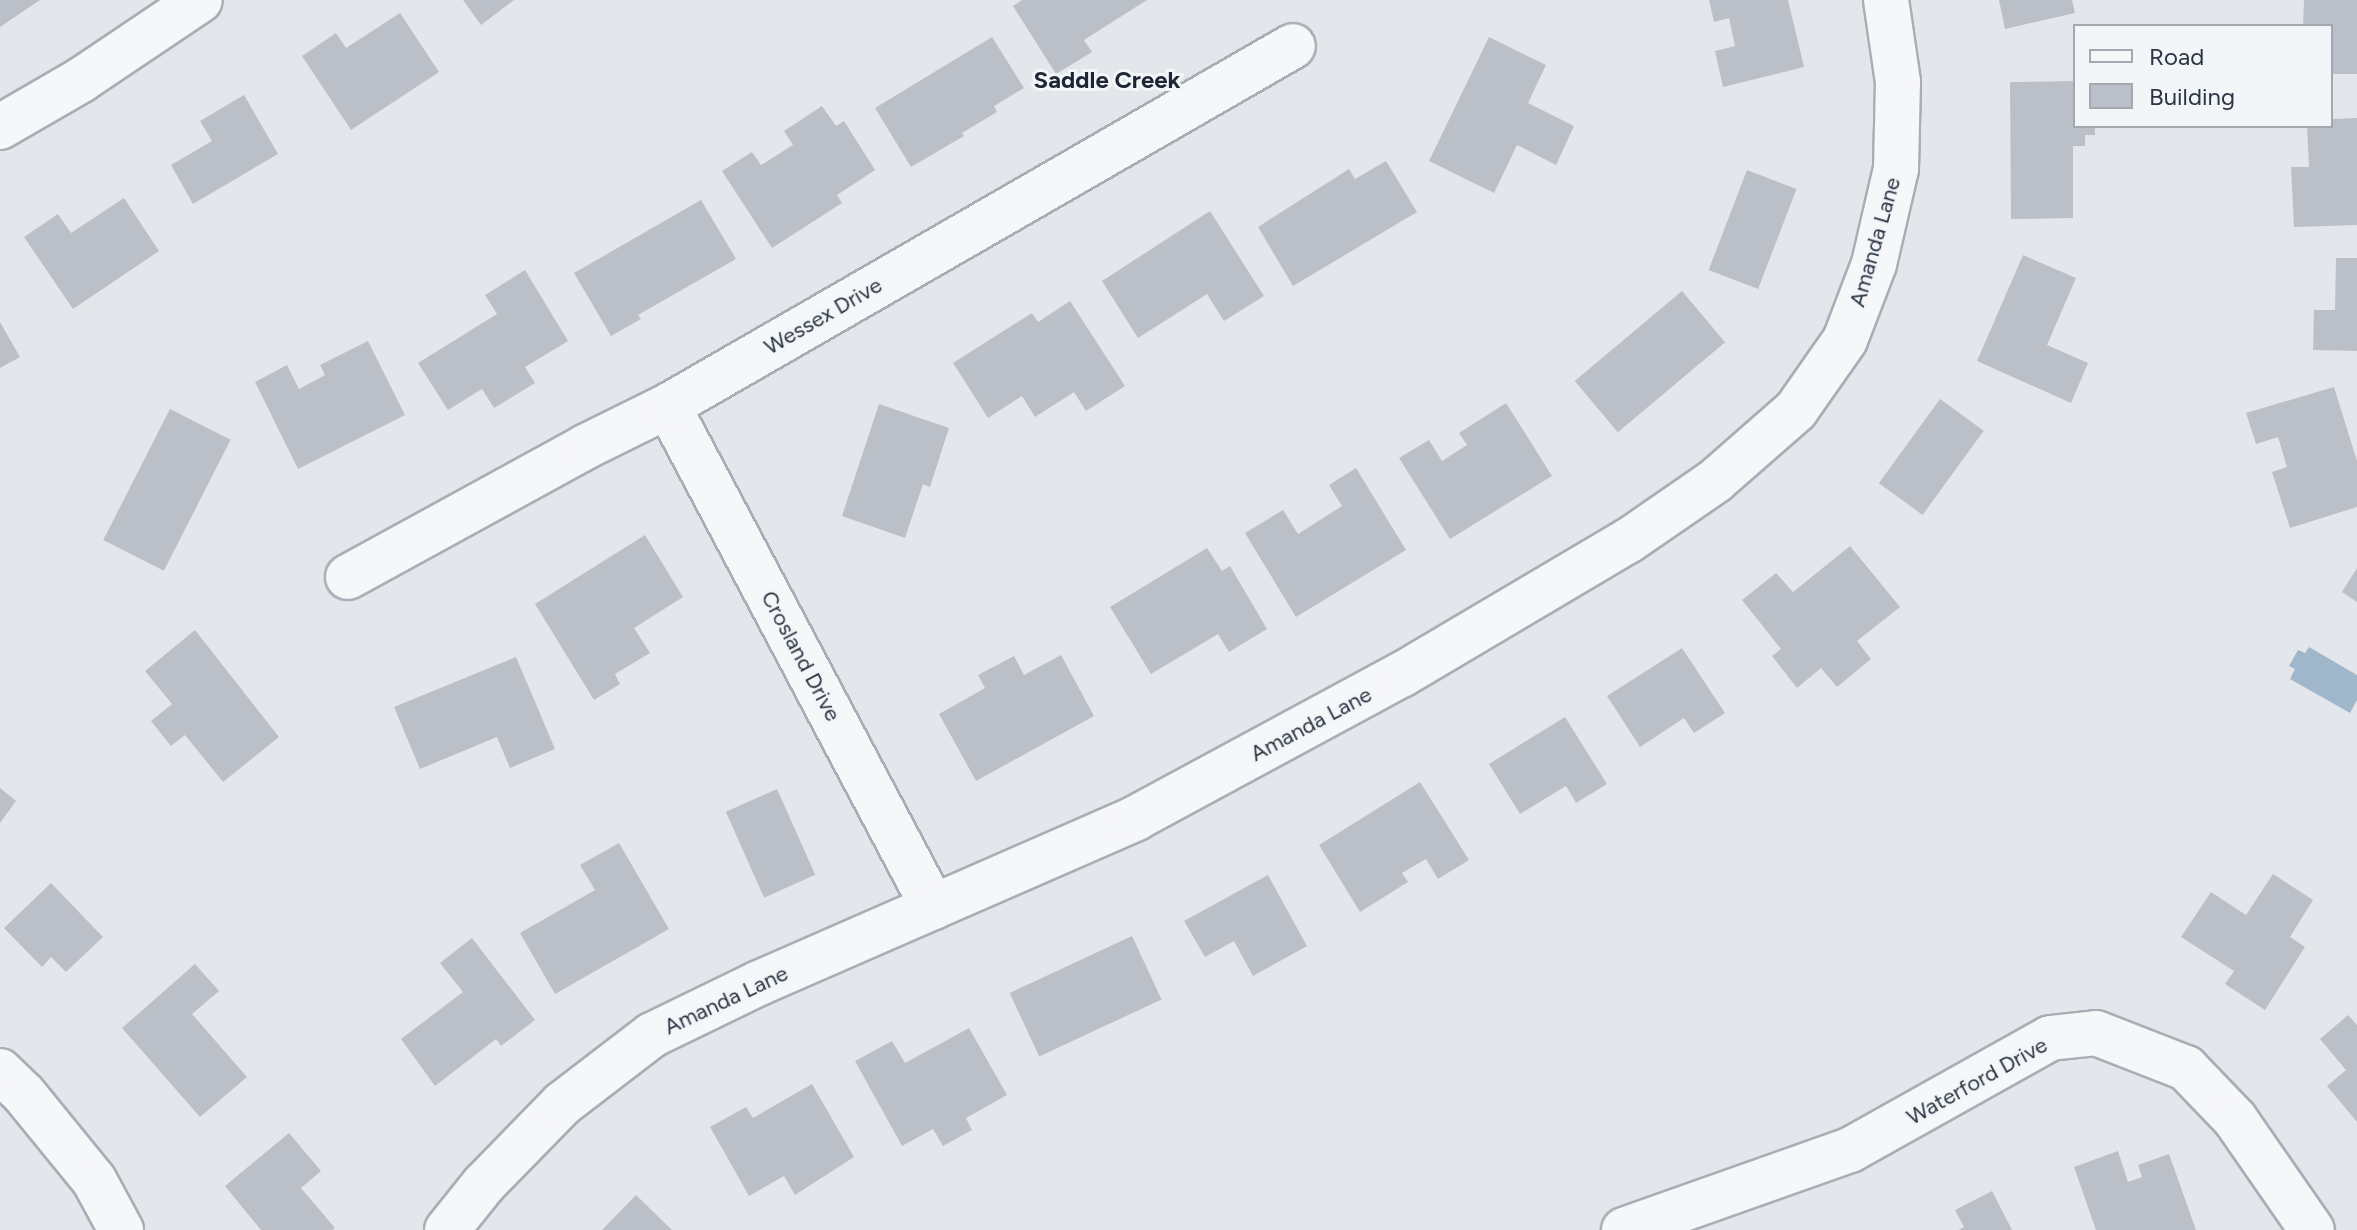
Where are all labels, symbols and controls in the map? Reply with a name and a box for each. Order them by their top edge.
legend [2073,24,2333,128]
text: Road [2149,42,2204,71]
district label: Saddle Creek [1034,66,1180,94]
text: Building [2149,82,2235,111]
street label: Amanda Lane [1844,174,1906,310]
street label: Wessex Drive [760,272,886,360]
street label: Crosland Drive [756,586,846,726]
street label: Amanda Lane [1246,681,1376,767]
street label: Amanda Lane [660,960,792,1040]
street label: Waterford Drive [1902,1031,2052,1131]

